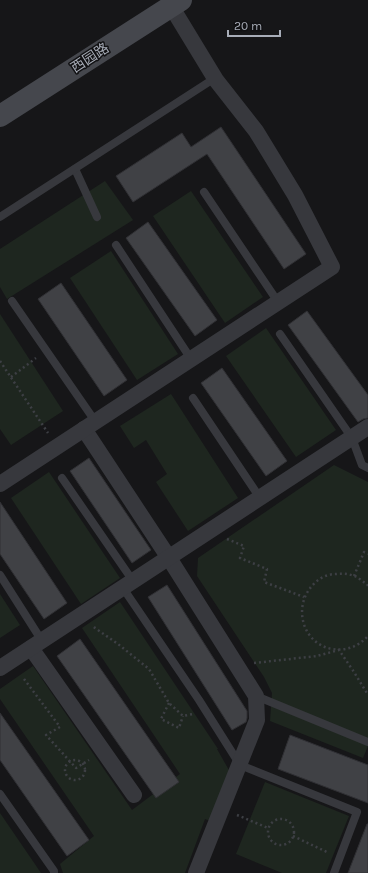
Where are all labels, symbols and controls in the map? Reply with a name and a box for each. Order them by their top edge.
scale bar [228,12,280,38]
text: 20 m [234,19,262,33]
street label: 西园路 [68,39,112,77]

